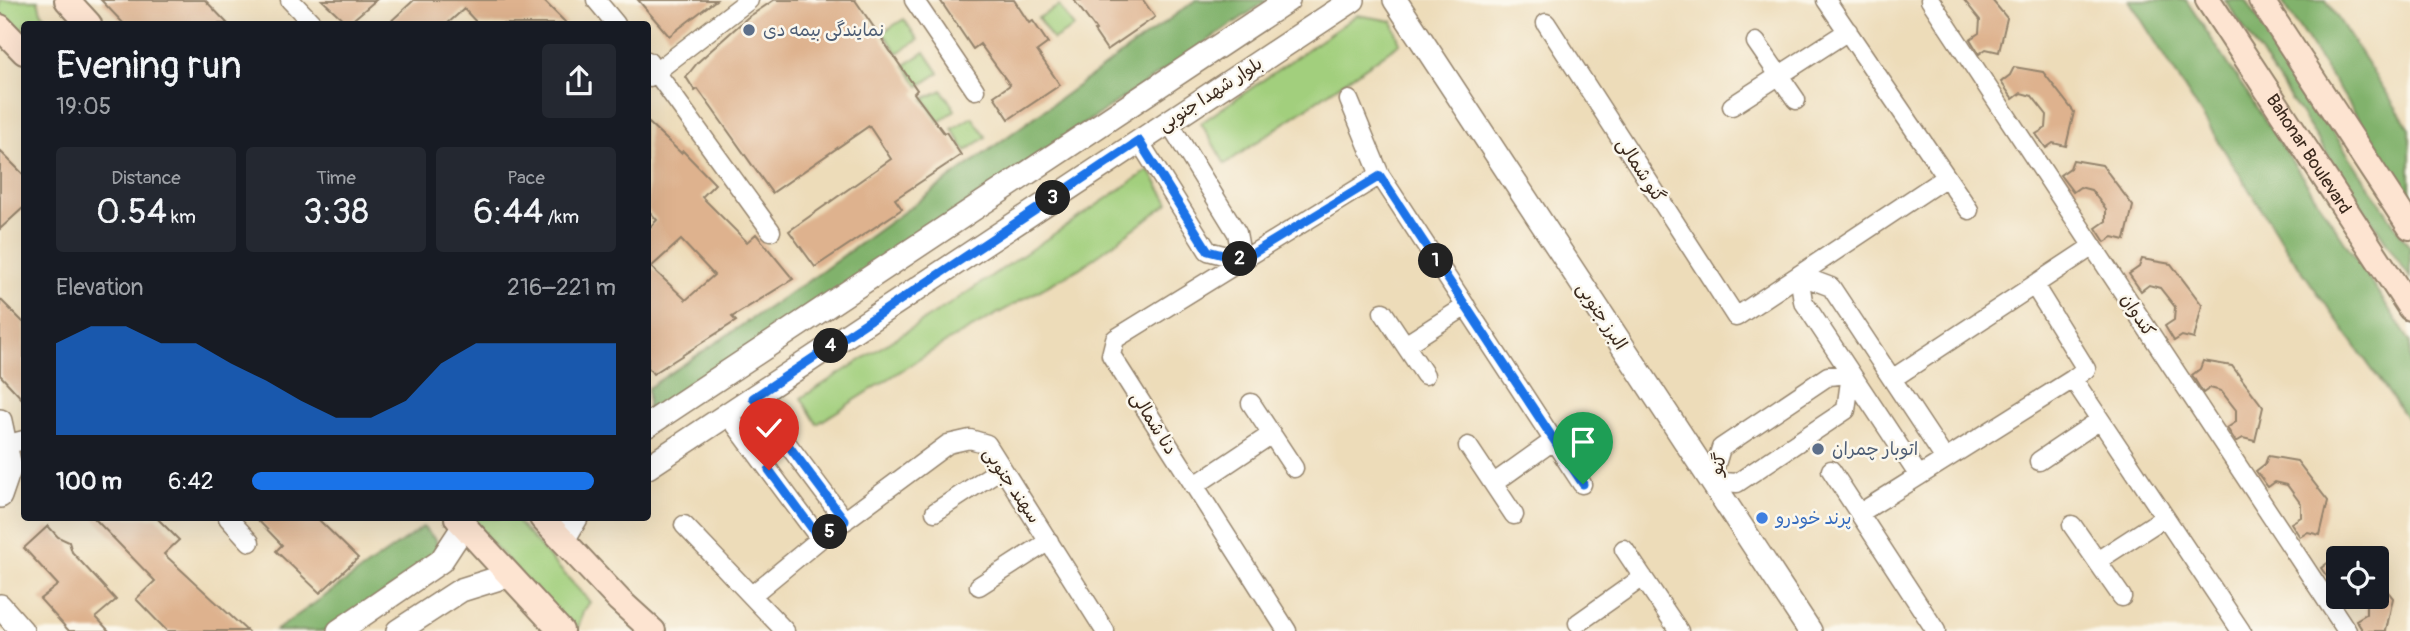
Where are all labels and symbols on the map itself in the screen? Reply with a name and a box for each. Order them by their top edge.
place label: نمایندگی بیمه دی [763,19,884,42]
marker: نمایندگی بیمه دی [741,22,757,38]
street label: بلوار شهدا جنوبی [1154,52,1267,137]
street label: Bahonar Boulevard [2261,90,2356,219]
street label: گنو شمالی [1611,134,1670,207]
pin: 3 [1036,180,1070,216]
pin: 2 [1222,242,1258,276]
pin: 1 [1418,244,1454,278]
street label: البرز جنوبی [1571,278,1632,355]
street label: کندوان [2115,289,2160,342]
pin: 4 [814,328,848,364]
street label: دنا شمالی [1125,387,1182,459]
pin [739,398,799,470]
pin [1553,412,1613,484]
place label: اتوبار چمران [1832,438,1918,461]
marker: اتوبار چمران [1810,441,1826,457]
street label: سهند جنوبی [978,443,1045,528]
street label: گنو [1704,450,1733,479]
place label: پرند خودرو [1774,507,1852,530]
marker: پرند خودرو [1754,510,1770,526]
pin: 5 [812,514,848,550]

